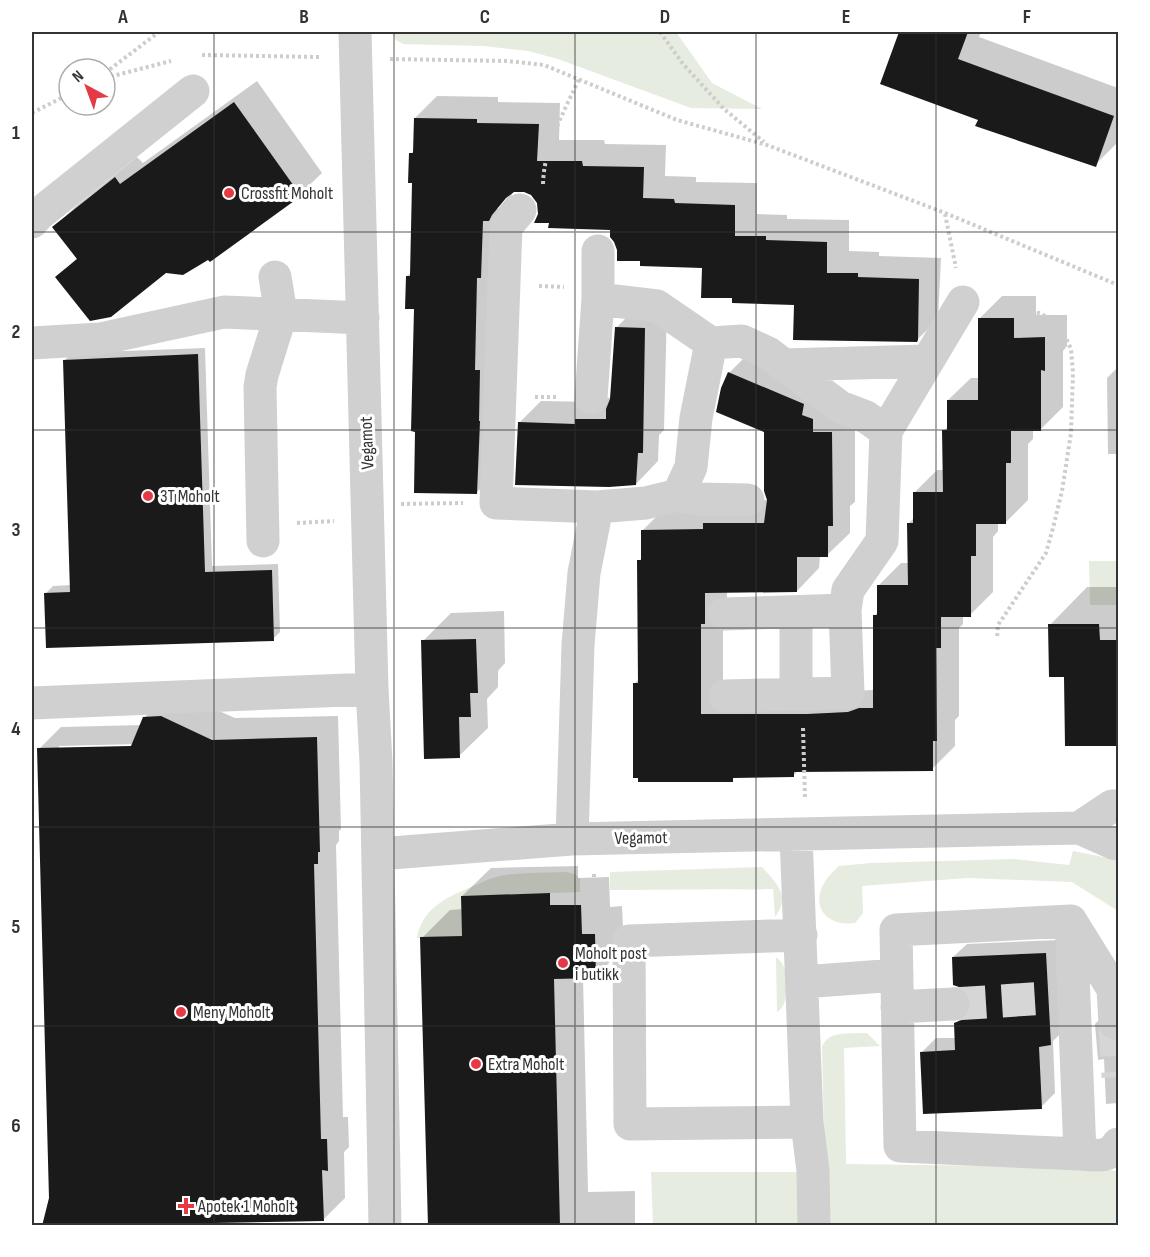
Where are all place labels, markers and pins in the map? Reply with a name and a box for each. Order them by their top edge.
place label: Crossfit Moholt [241,183,334,204]
marker: Crossfit Moholt [222,186,236,200]
place label: 3T Moholt [160,486,220,507]
marker: 3T Moholt [141,489,155,503]
place label: Moholt post i butikk [575,943,647,985]
marker: Moholt post i butikk [556,956,570,970]
place label: Meny Moholt [193,1002,271,1023]
marker: Meny Moholt [174,1005,188,1019]
place label: Extra Moholt [488,1054,565,1075]
marker: Extra Moholt [469,1057,483,1071]
place label: Apotek 1 Moholt [197,1196,295,1217]
marker: Apotek 1 Moholt [179,1199,193,1213]

